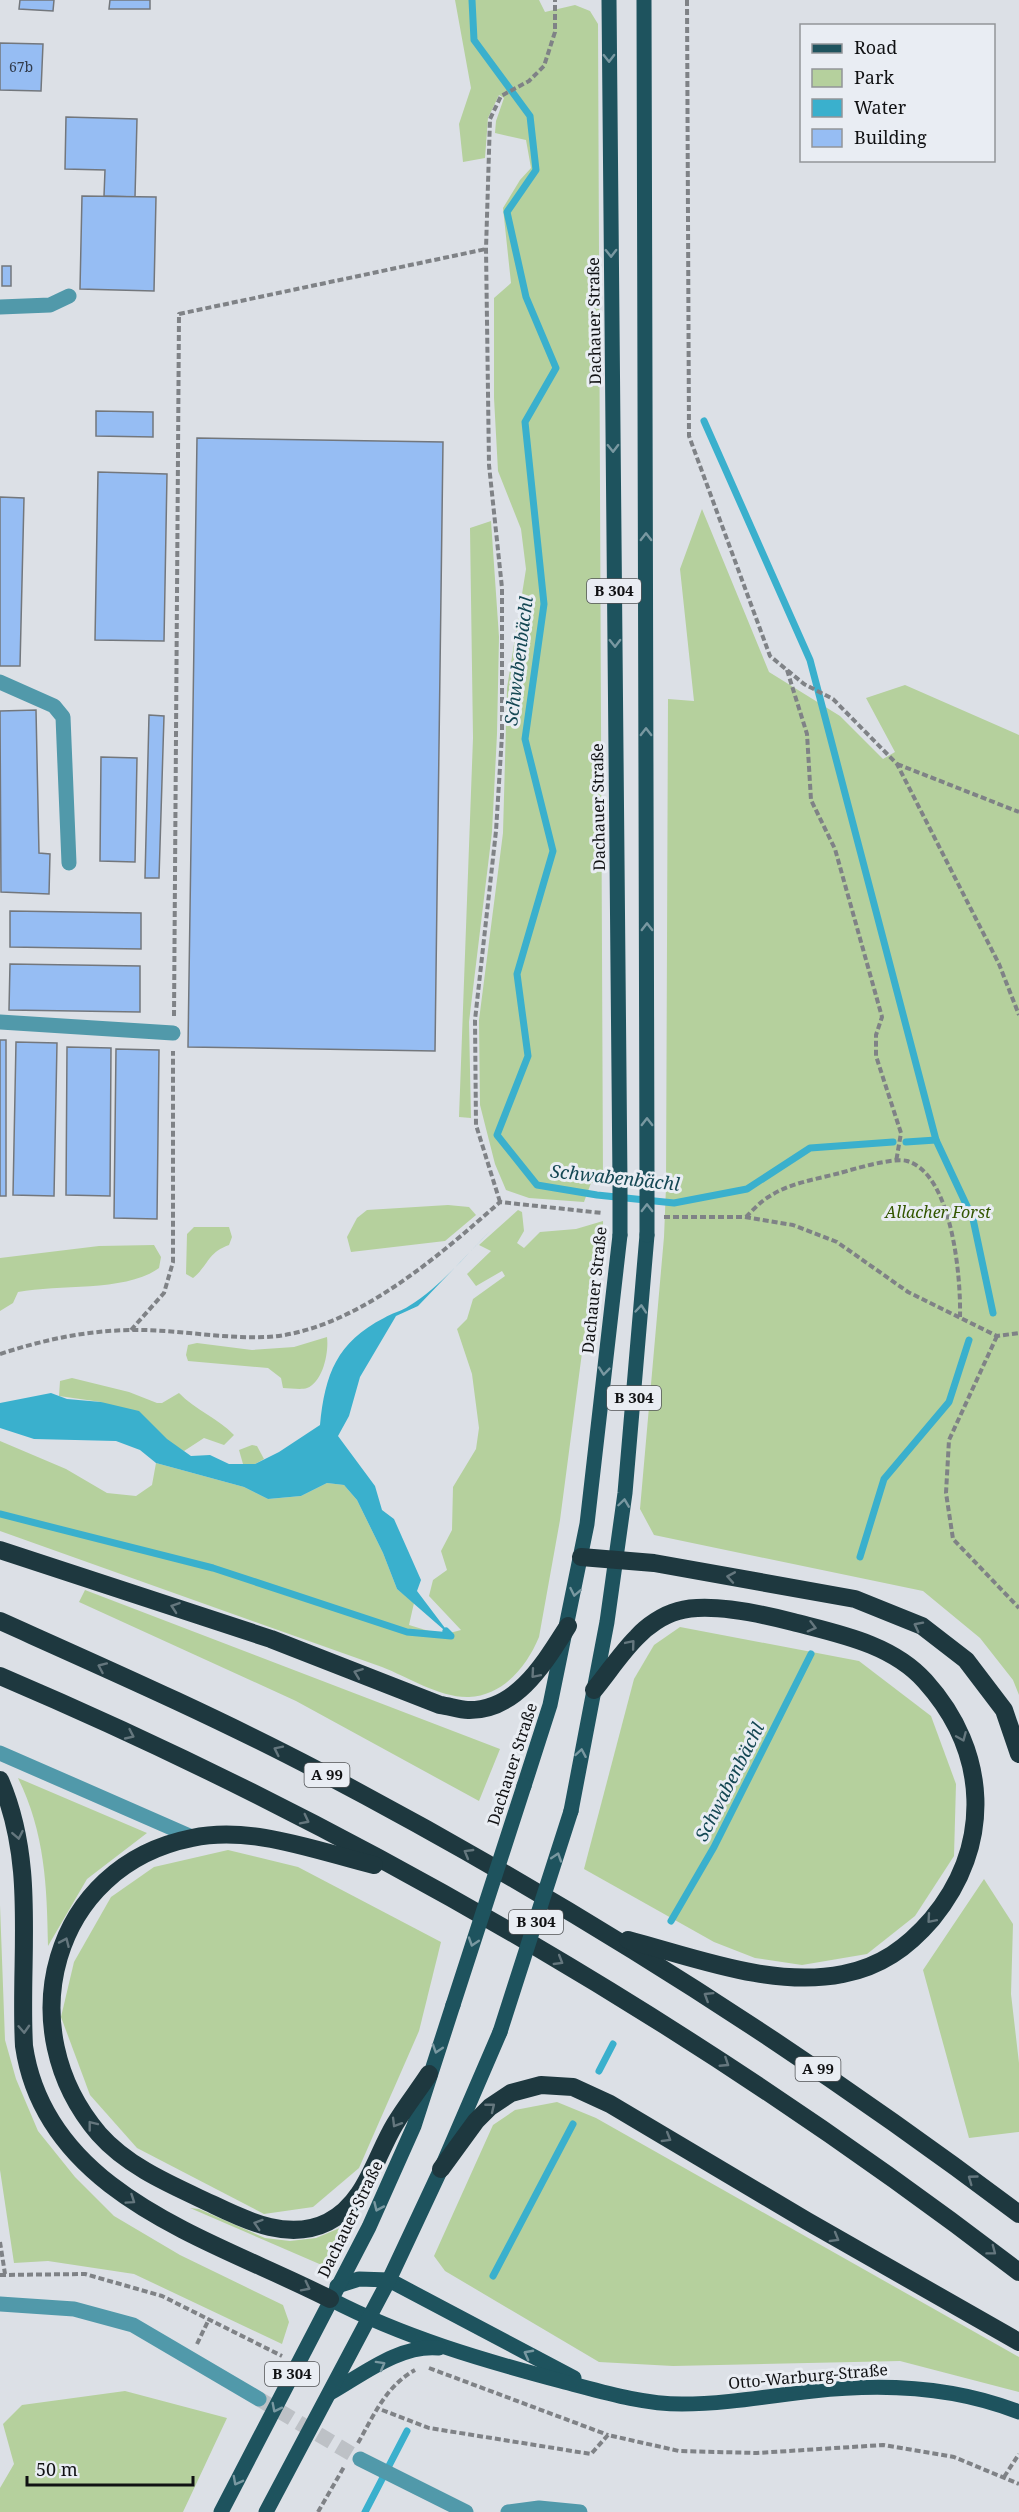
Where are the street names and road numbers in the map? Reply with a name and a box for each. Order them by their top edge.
street label: Dachauer Straße [582,257,606,385]
road number: B 304 [587,579,641,603]
street label: Dachauer Straße [586,743,610,871]
street label: Dachauer Straße [576,1225,612,1355]
road number: B 304 [607,1386,661,1410]
street label: Dachauer Straße [482,1700,542,1828]
road number: A 99 [304,1763,350,1787]
road number: B 304 [509,1910,563,1934]
road number: A 99 [796,2057,840,2081]
street label: Dachauer Straße [312,2157,388,2281]
street label: Otto-Warburg-Straße [727,2358,889,2394]
road number: B 304 [265,2362,319,2386]

